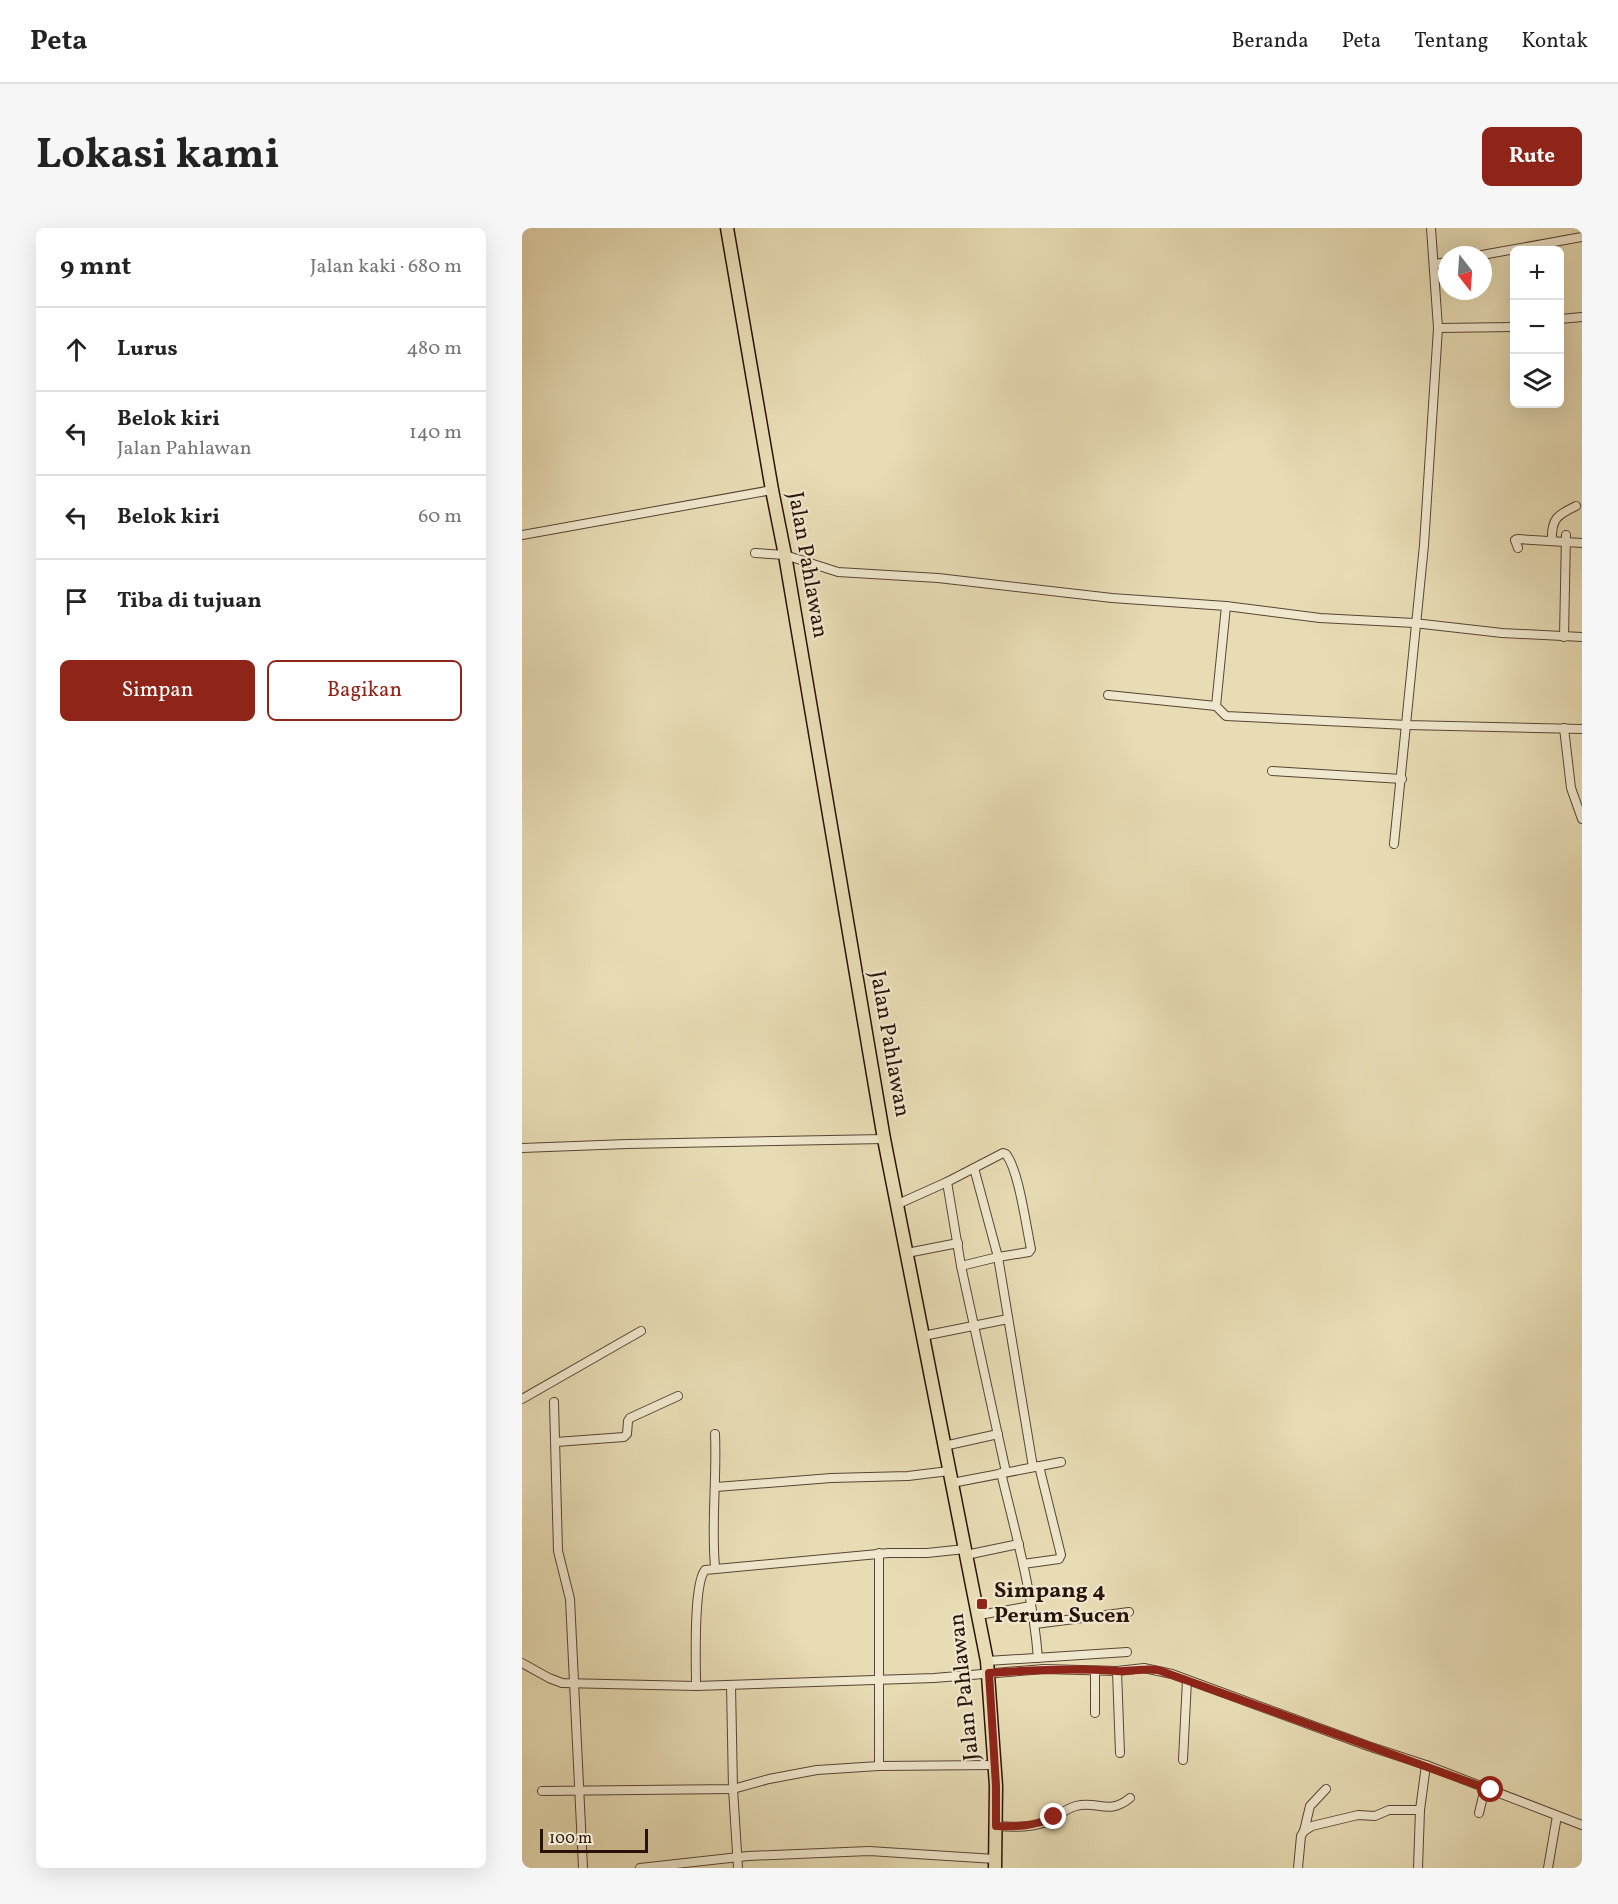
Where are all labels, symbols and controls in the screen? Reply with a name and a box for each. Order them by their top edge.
text: Peta [30,22,87,61]
text: Beranda [1231,27,1309,56]
text: Peta [1342,27,1381,56]
text: Tentang [1414,27,1489,56]
text: Kontak [1522,27,1588,56]
text: Lokasi kami [36,127,280,186]
button: Rute [1482,127,1582,186]
north arrow [1438,246,1492,300]
map controls [1510,246,1564,408]
button: + [1510,246,1564,300]
text: 9 mnt [60,249,131,285]
text: Jalan kaki · 680 m [310,253,462,281]
button: − [1510,300,1564,354]
icon: ahead [60,333,93,366]
text: Lurus [117,334,178,365]
text: 480 m [407,335,462,363]
button: layers [1510,354,1564,408]
text: Belok kiri [117,404,220,435]
icon: left [60,417,93,450]
text: 140 m [409,419,462,447]
text: Jalan Pahlawan [117,435,252,463]
street label: Jalan Pahlawan [779,489,835,641]
icon: left [60,501,93,534]
text: Belok kiri [117,502,220,533]
text: 60 m [418,503,462,531]
icon: arrive [60,585,93,618]
text: Tiba di tujuan [117,586,262,617]
button: Simpan [60,660,255,721]
button: Bagikan [267,660,462,721]
street label: Jalan Pahlawan [861,968,917,1120]
place label: Simpang 4 Perum Sucen [994,1576,1130,1632]
marker: Simpang 4 Perum Sucen [975,1597,989,1611]
street label: Jalan Pahlawan [942,1612,988,1762]
route start [1477,1776,1503,1802]
route end [1040,1803,1066,1829]
scale bar [540,1826,648,1854]
text: 100 m [549,1828,592,1850]

